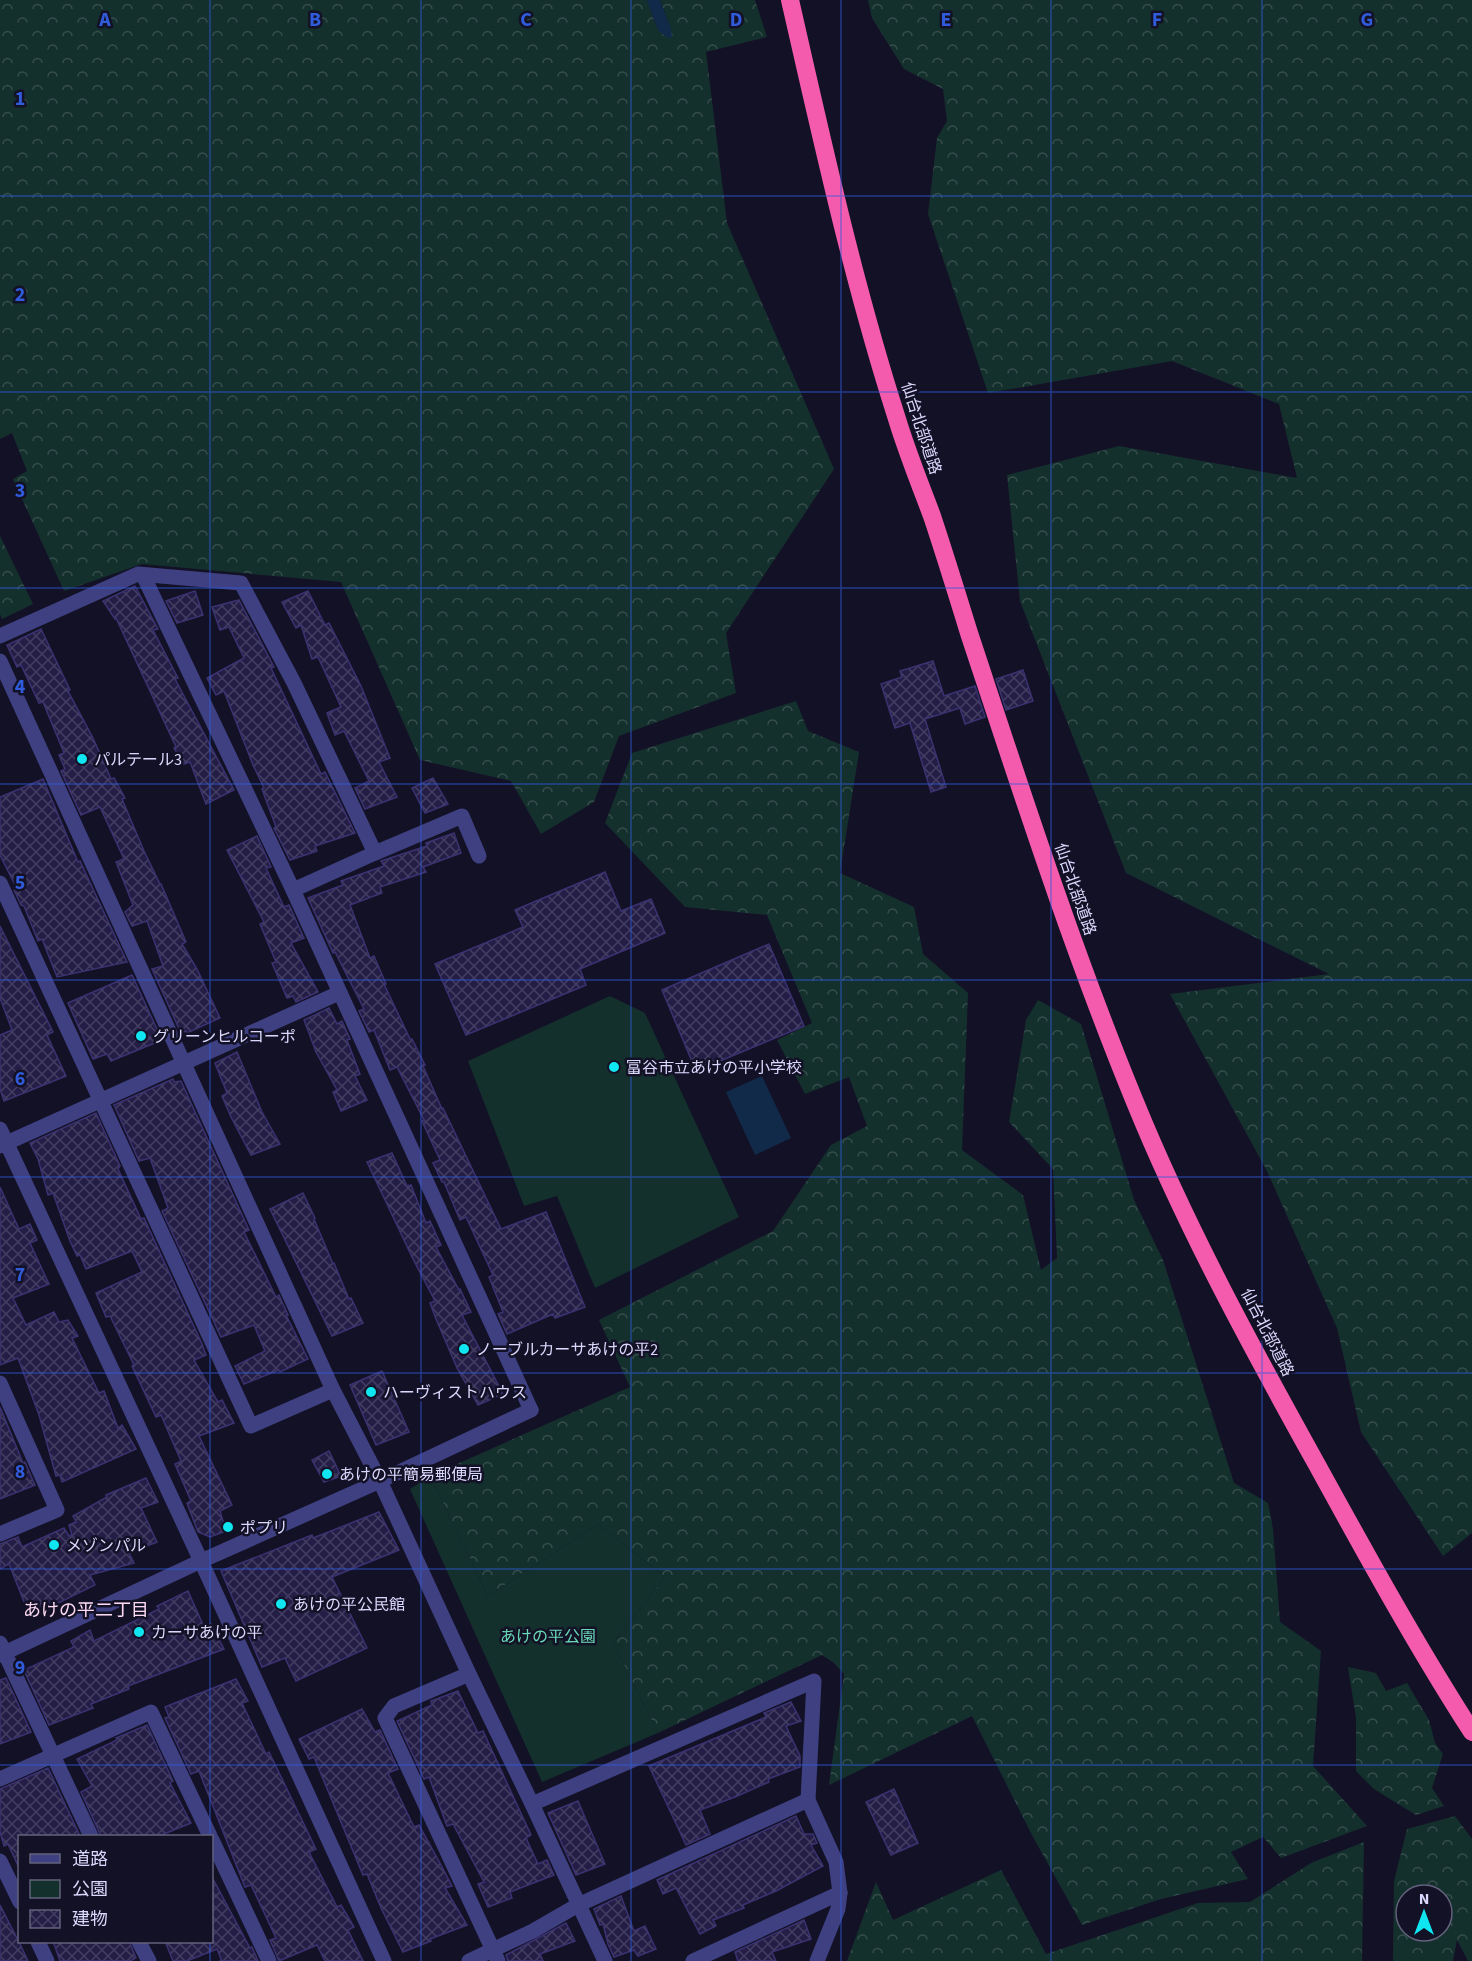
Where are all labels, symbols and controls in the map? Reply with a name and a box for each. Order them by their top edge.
text: A [98,6,111,34]
text: B [309,6,321,34]
text: C [520,6,532,34]
text: D [730,6,742,34]
text: E [941,6,951,34]
text: F [1152,6,1162,34]
text: G [1361,6,1373,34]
text: 1 [15,85,25,113]
text: 2 [15,281,25,309]
street label: 仙台北部道路 [896,379,946,477]
text: 3 [15,477,25,505]
text: 4 [15,673,26,701]
place label: パルテール3 [94,749,182,771]
marker: パルテール3 [75,752,89,766]
street label: 仙台北部道路 [1049,840,1101,938]
text: 5 [15,869,25,897]
place label: グリーンヒルコーポ [153,1026,296,1048]
marker: グリーンヒルコーポ [134,1029,148,1043]
place label: 富谷市立あけの平小学校 [626,1057,802,1079]
marker: 富谷市立あけの平小学校 [607,1060,621,1074]
text: 6 [15,1065,25,1093]
text: 7 [15,1261,25,1289]
street label: 仙台北部道路 [1236,1285,1299,1380]
place label: ノーブルカーサあけの平2 [476,1339,658,1361]
marker: ノーブルカーサあけの平2 [457,1342,471,1356]
place label: ハーヴィストハウス [383,1382,527,1404]
marker: ハーヴィストハウス [364,1385,378,1399]
text: 8 [15,1458,25,1486]
place label: あけの平簡易郵便局 [339,1464,483,1486]
marker: あけの平簡易郵便局 [320,1467,334,1481]
place label: ポプリ [240,1517,288,1539]
marker: ポプリ [221,1520,235,1534]
place label: メゾンパル [66,1535,146,1557]
marker: メゾンパル [47,1538,61,1552]
place label: あけの平公民館 [293,1594,405,1616]
marker: あけの平公民館 [274,1597,288,1611]
district label: あけの平二丁目 [23,1598,149,1623]
place label: カーサあけの平 [151,1622,263,1644]
marker: カーサあけの平 [132,1625,146,1639]
park label: あけの平公園 [500,1626,596,1648]
text: 9 [15,1654,25,1682]
legend [18,1835,213,1943]
text: 道路 [72,1847,108,1872]
text: 公園 [72,1877,108,1902]
north arrow [1394,1883,1454,1943]
text: N [1419,1888,1429,1910]
text: 建物 [72,1907,108,1932]

